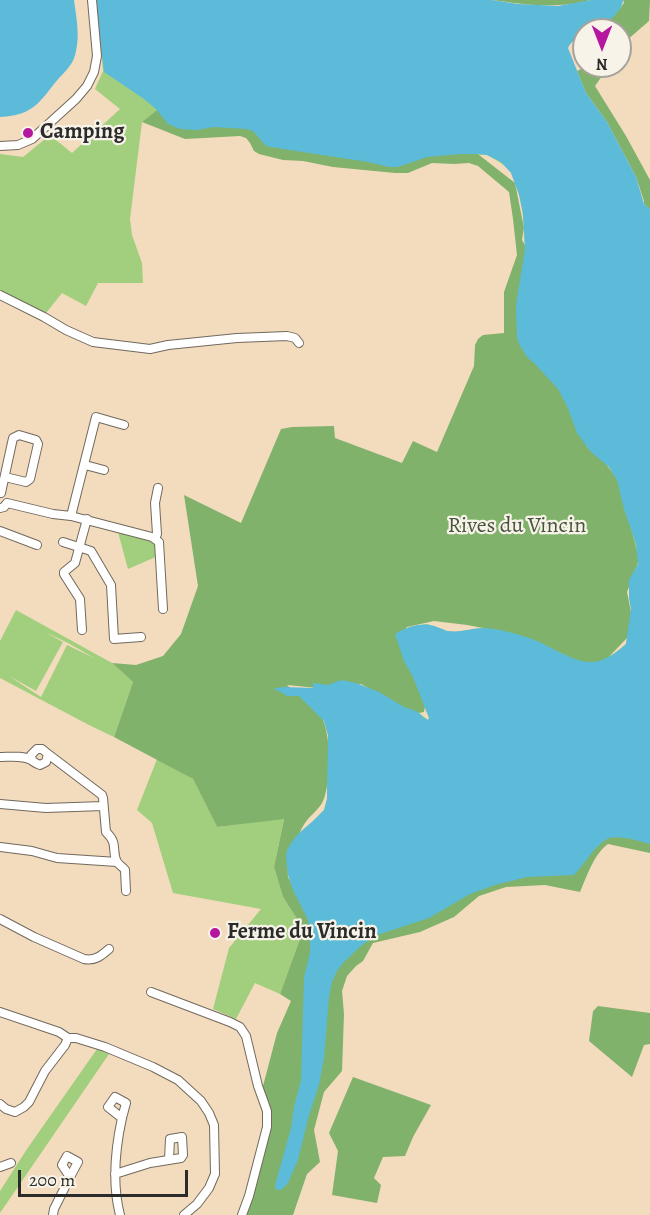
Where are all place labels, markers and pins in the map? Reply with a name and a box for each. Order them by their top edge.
place label: Camping [40,120,124,146]
marker: Camping [21,126,35,140]
place label: Ferme du Vincin [227,920,377,946]
marker: Ferme du Vincin [208,926,222,940]

